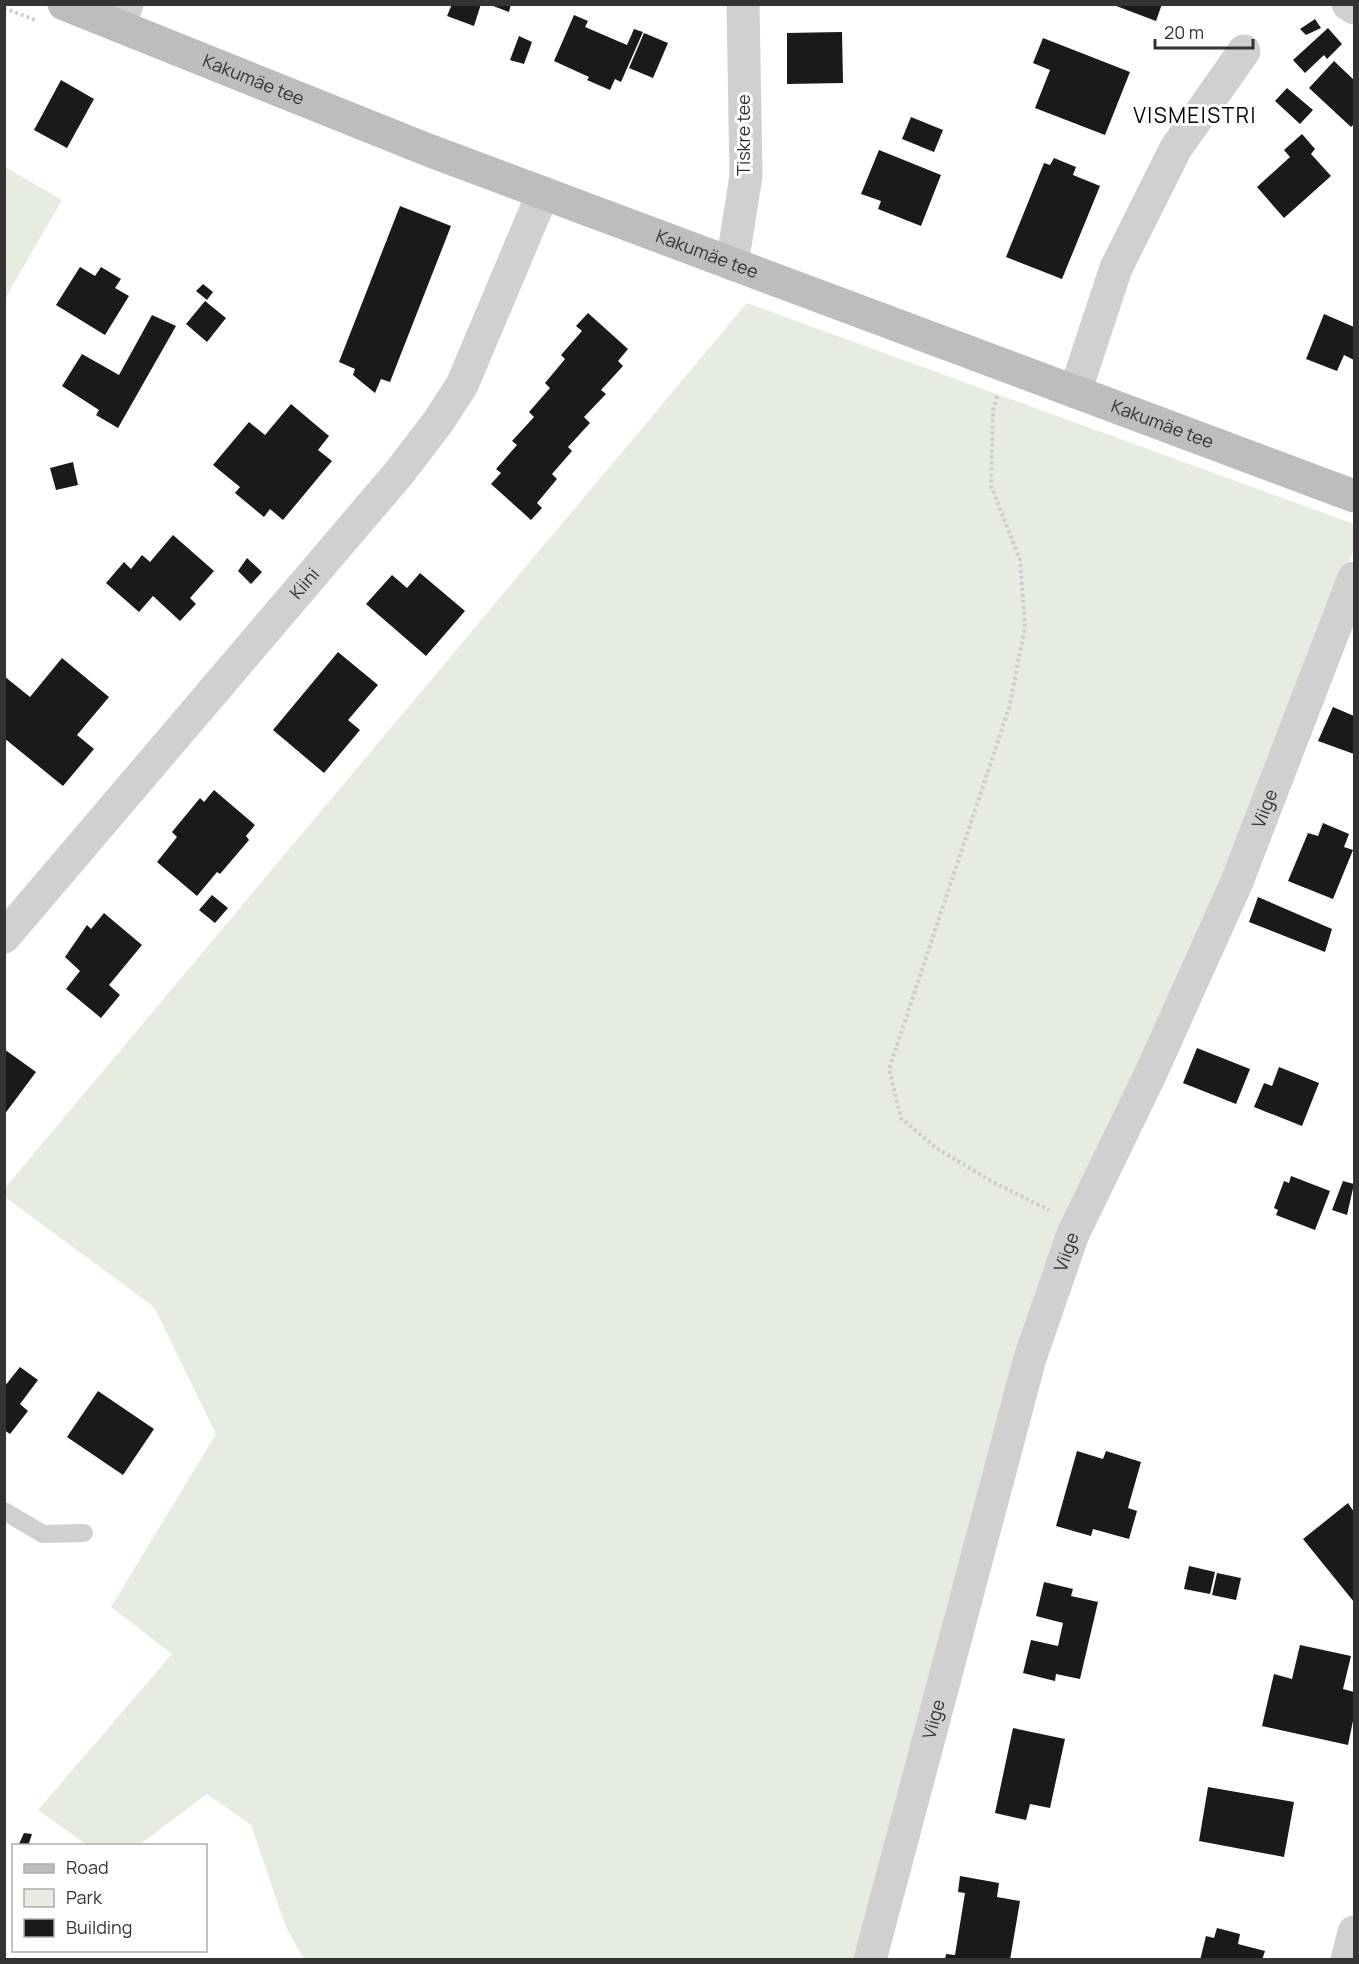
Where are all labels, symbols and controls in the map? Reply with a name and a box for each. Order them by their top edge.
scale bar [1155,12,1252,50]
text: 20 m [1164,20,1204,44]
street label: Kakumäe tee [199,48,308,110]
street label: Tiskre tee [731,94,755,176]
district label: VISMEISTRI [1133,101,1257,129]
street label: Kakumäe tee [653,223,762,283]
street label: Kakumäe tee [1108,393,1217,453]
street label: Kiini [284,562,324,604]
street label: Viige [1246,785,1283,831]
street label: Viige [1048,1229,1084,1275]
street label: Viige [916,1697,950,1742]
legend [12,1844,207,1952]
text: Road [66,1855,109,1879]
text: Park [66,1885,103,1909]
text: Building [66,1915,132,1939]

